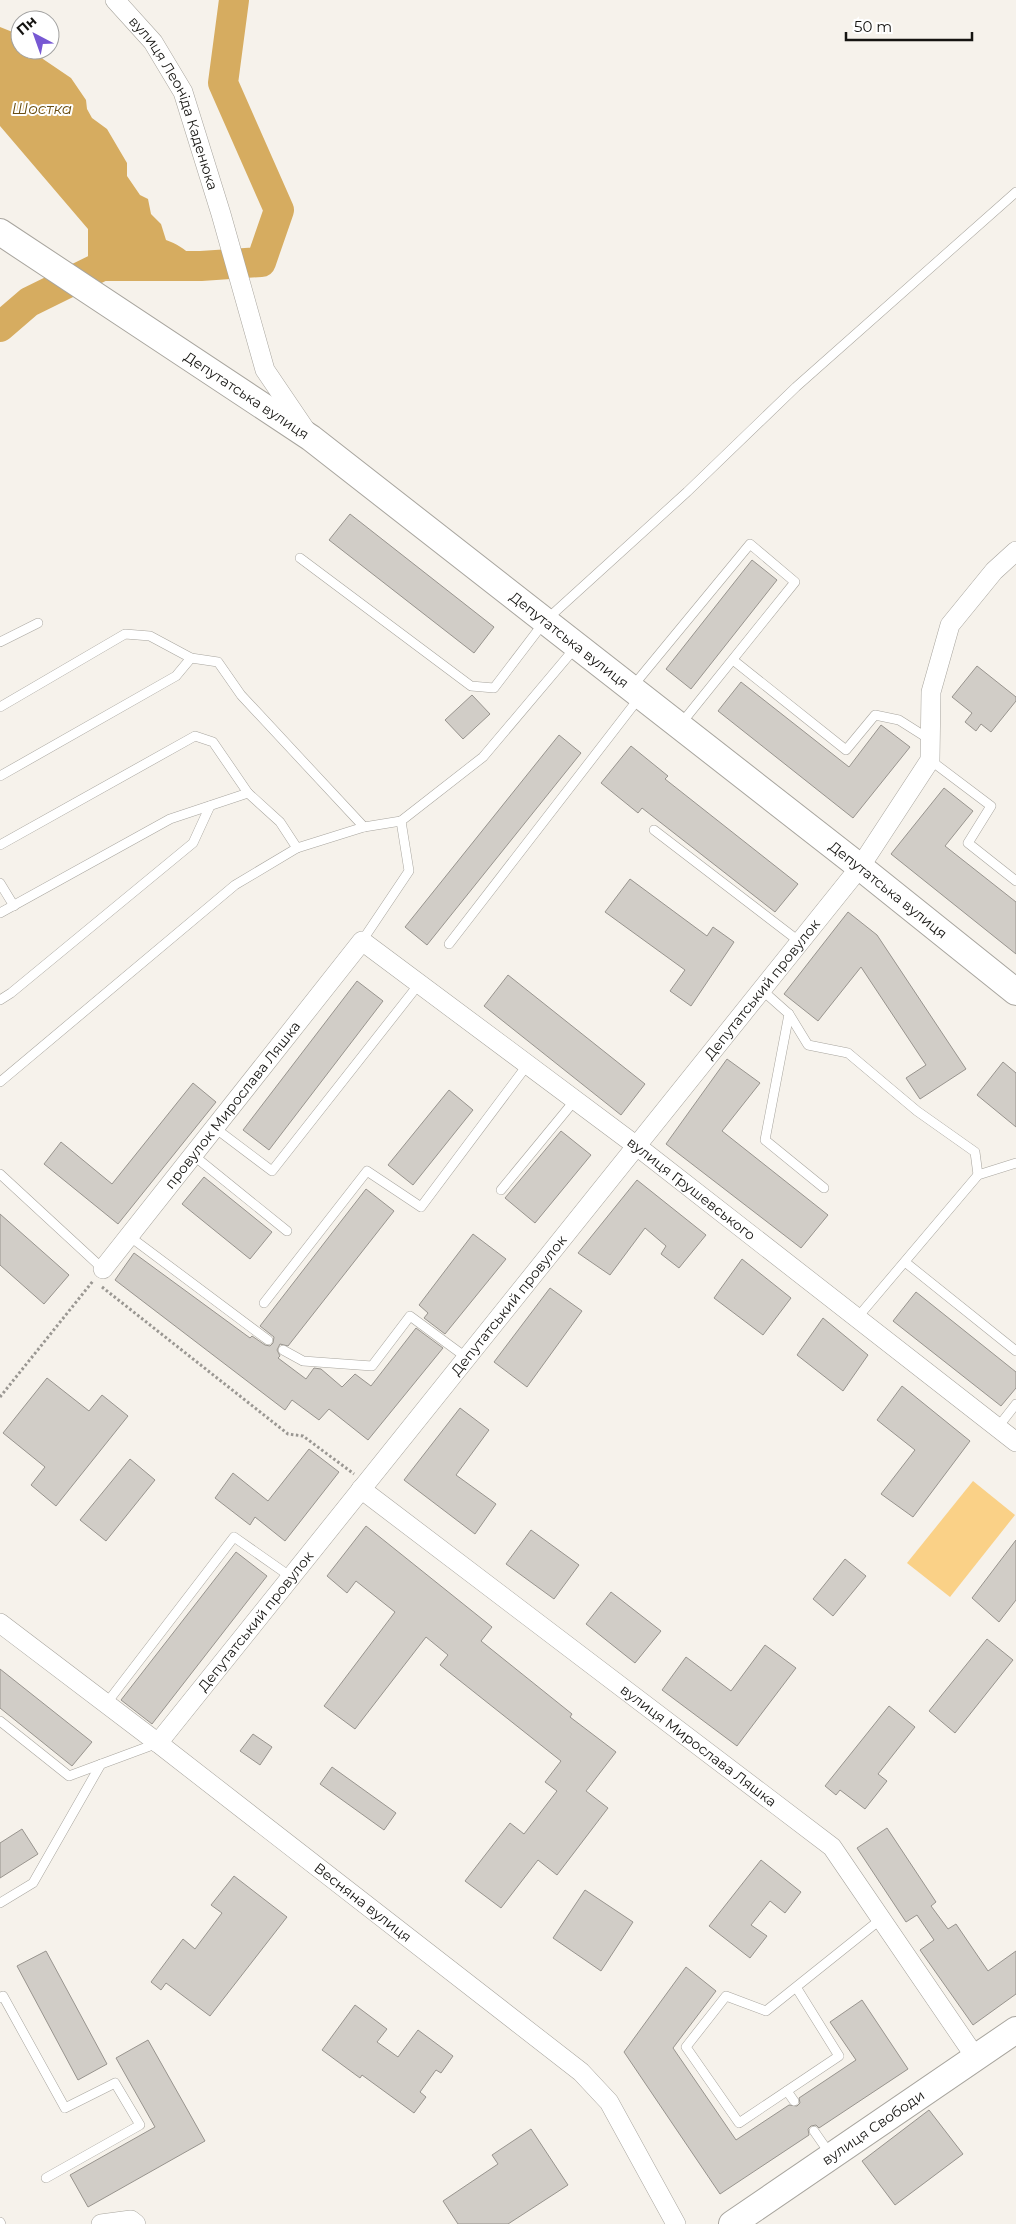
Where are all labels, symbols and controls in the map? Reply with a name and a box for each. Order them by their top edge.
north arrow [10,10,60,60]
scale bar [846,10,972,42]
text: Пн [13,11,40,39]
street label: вулиця Леоніда Каденюка [125,12,222,192]
text: 50 m [854,17,892,36]
water label: Шостка [12,99,72,118]
street label: Депутатська вулиця [181,348,313,443]
street label: Депутатська вулиця [506,588,633,692]
street label: Депутатська вулиця [825,837,951,942]
street label: Депутатський провулок [700,915,824,1063]
street label: провулок Мирослава Ляшка [161,1017,304,1193]
street label: вулиця Грушевського [624,1133,759,1244]
street label: Депутатський провулок [447,1231,570,1379]
street label: Депутатський провулок [194,1547,317,1695]
street label: вулиця Мирослава Ляшка [617,1680,780,1811]
street label: Весняна вулиця [310,1859,415,1946]
street label: вулиця Свободи [818,2086,928,2169]

